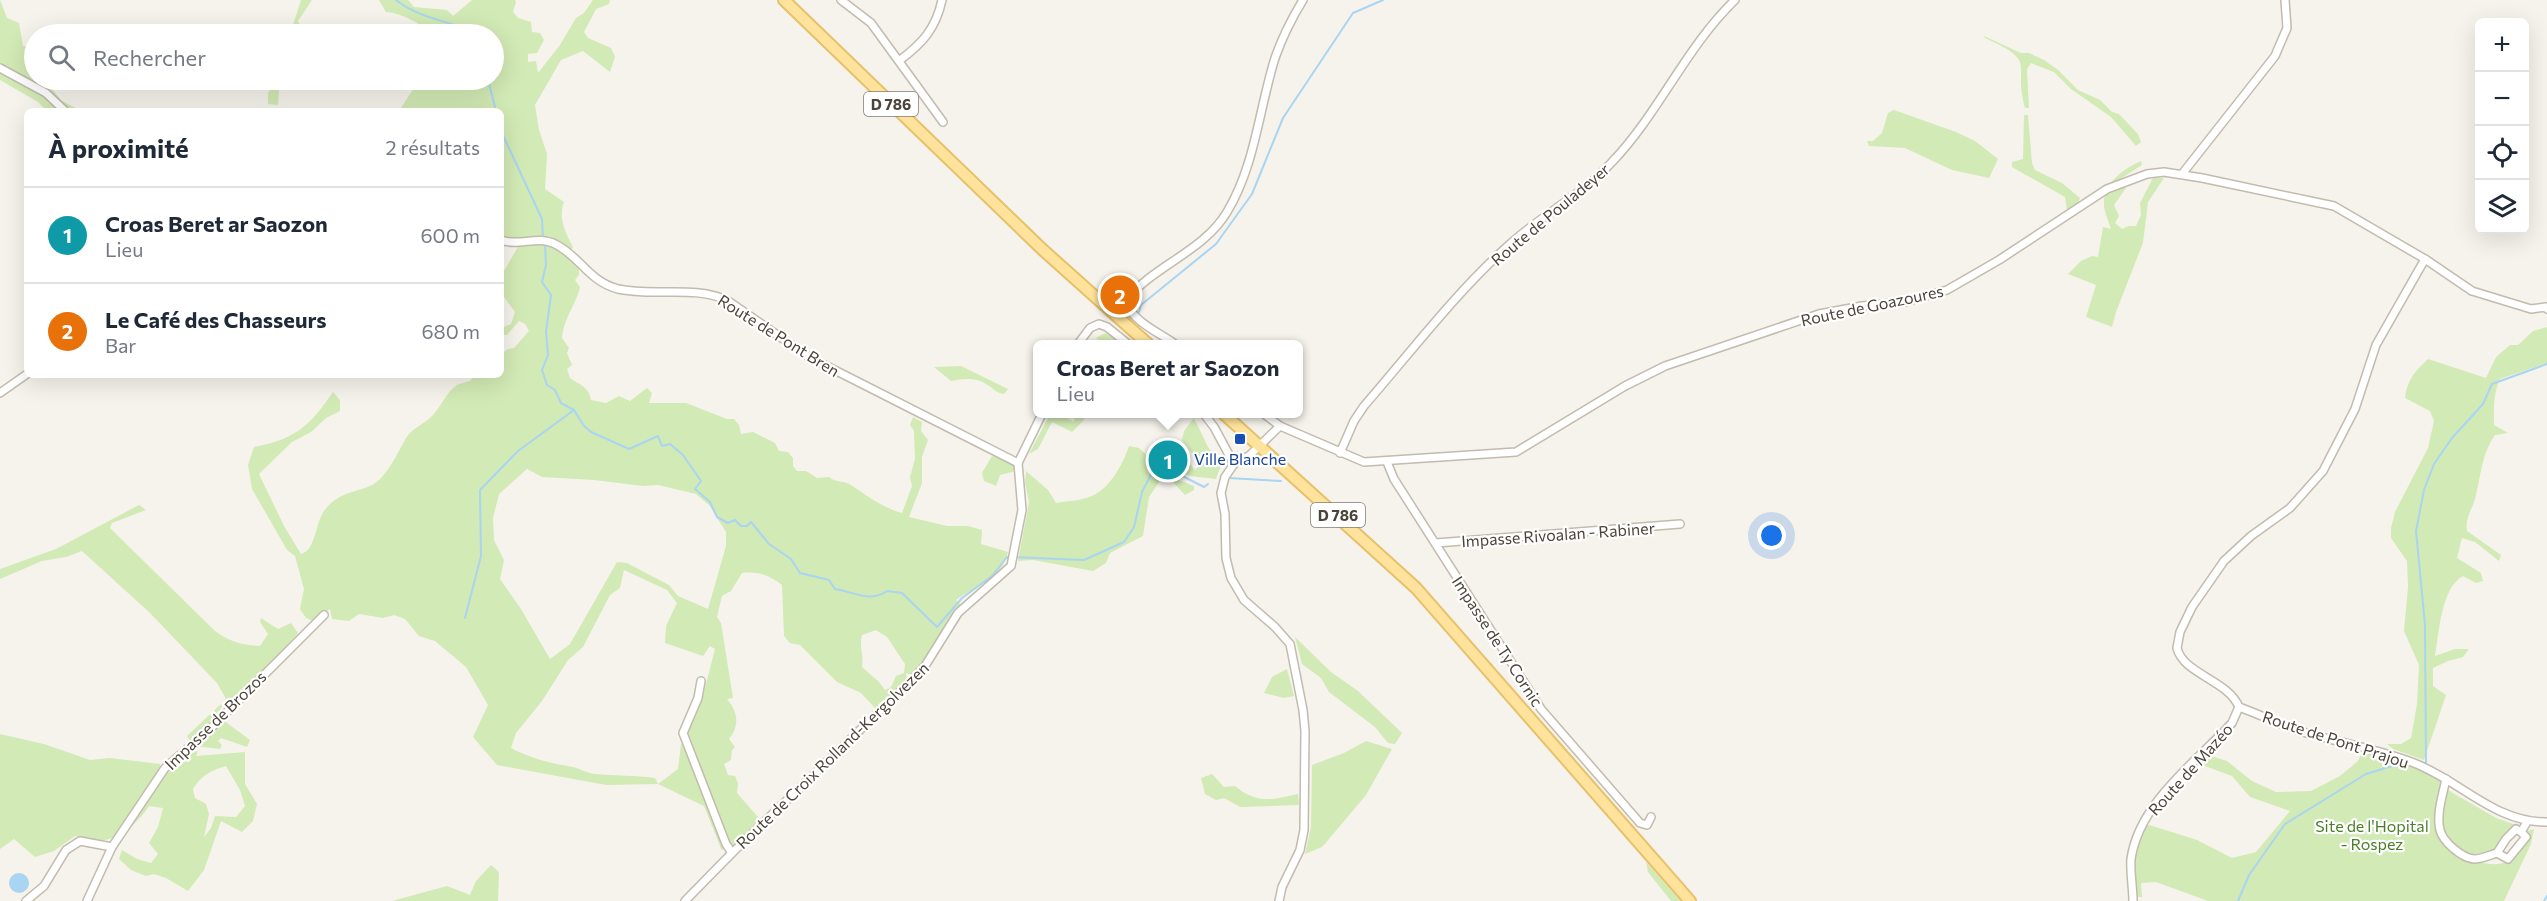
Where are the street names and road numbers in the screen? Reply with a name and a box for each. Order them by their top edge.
road number: D 786 [864,92,918,116]
street label: Route de Pouladeyer [1487,159,1613,269]
street label: Route de Goazoures [1799,281,1945,329]
street label: Route de Pont Bren [715,290,843,380]
road number: D 786 [1311,503,1365,527]
street label: Impasse Rivoalan - Rabiner [1461,518,1656,550]
street label: Impasse de Ty Cornic [1449,572,1547,710]
street label: Route de Croix Rolland-Kergolvezen [732,658,932,852]
street label: Impasse de Brozos [160,667,270,773]
street label: Route de Pont Prajou [2260,706,2412,772]
street label: Route de Mazéo [2144,719,2236,819]

